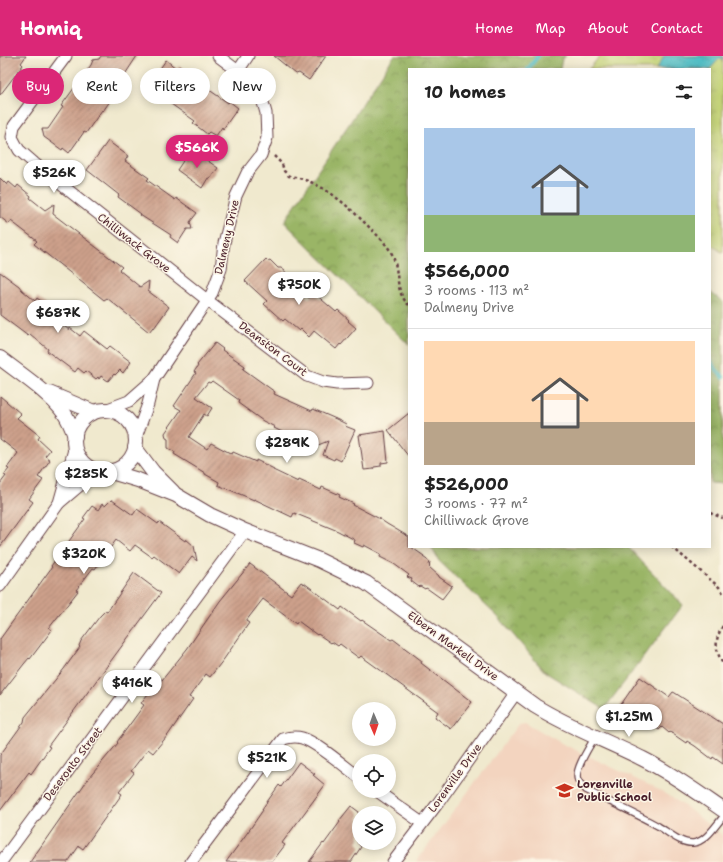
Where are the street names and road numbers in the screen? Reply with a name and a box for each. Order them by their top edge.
street label: Dalmeny Drive [211,198,243,276]
street label: Chilliwack Grove [94,210,174,276]
street label: Deanston Court [235,318,311,380]
street label: Elbern Markell Drive [404,608,502,684]
street label: Deseronto Street [40,724,106,804]
street label: Lorenville Drive [425,740,485,816]

